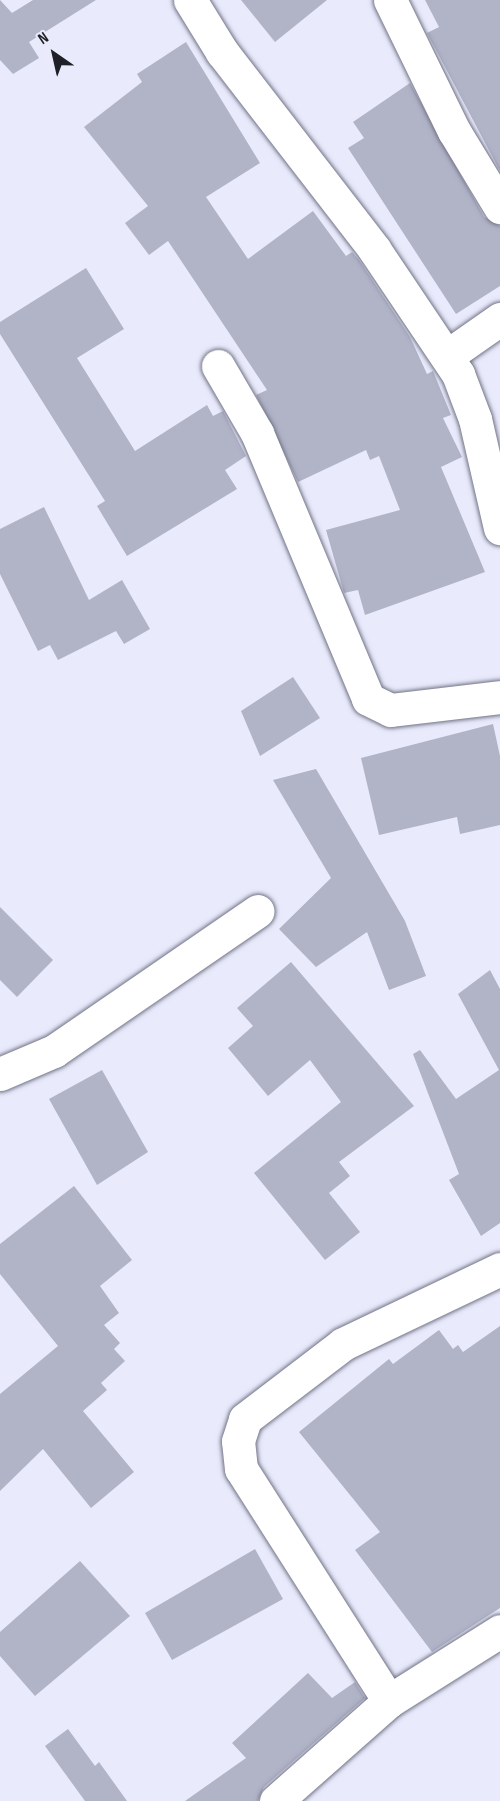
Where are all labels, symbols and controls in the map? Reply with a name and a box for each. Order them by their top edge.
north arrow [24,24,84,84]
text: N [35,28,53,49]

